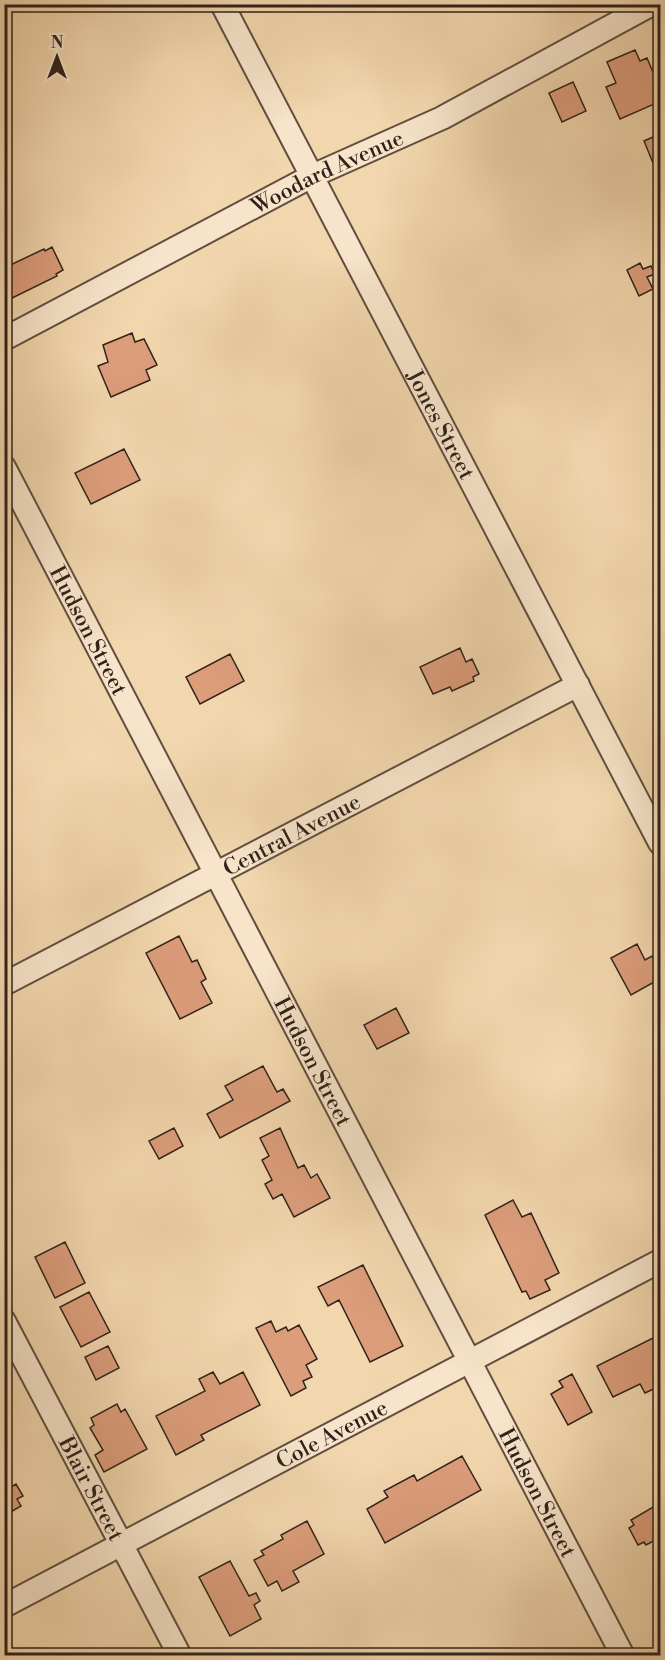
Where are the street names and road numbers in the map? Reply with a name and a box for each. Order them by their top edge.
street label: Woodard Avenue [246,125,408,221]
street label: Jones Street [400,365,480,485]
street label: Hudson Street [43,562,133,700]
street label: Central Avenue [219,789,365,883]
street label: Hudson Street [267,993,357,1131]
street label: Cole Avenue [272,1395,393,1476]
street label: Hudson Street [492,1424,581,1563]
street label: Blair Street [52,1431,129,1546]

